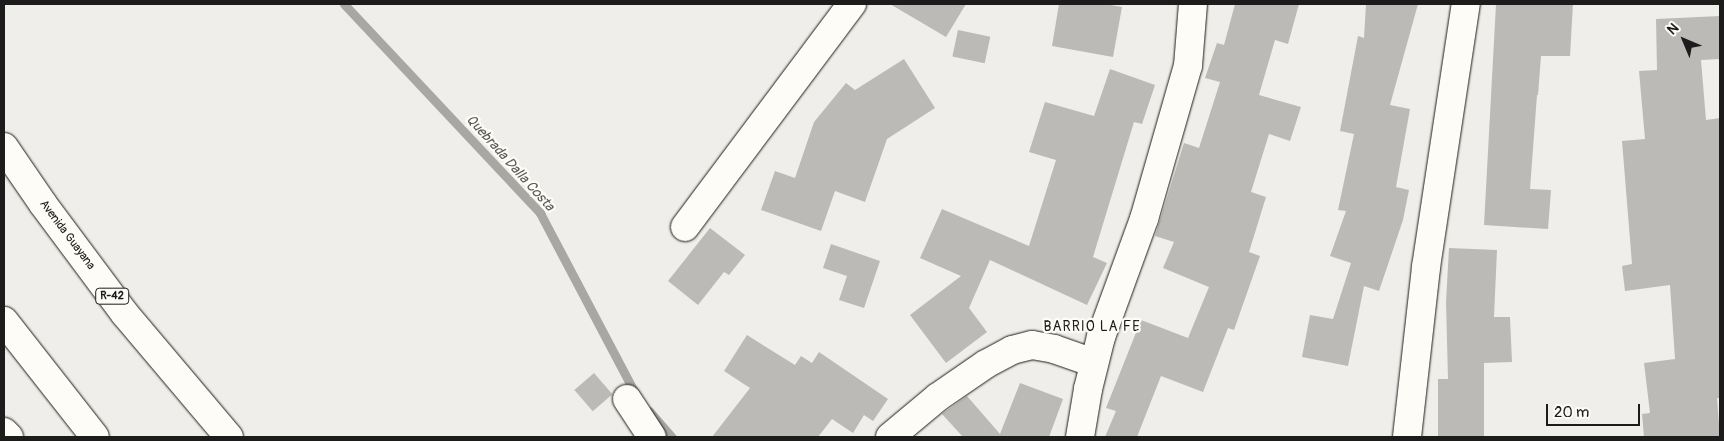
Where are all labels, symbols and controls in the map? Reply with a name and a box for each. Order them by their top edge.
north arrow [1659,15,1709,65]
text: N [1664,20,1682,38]
water label: Quebrada Dalla Costa [462,112,558,214]
street label: Avenida Guayana [36,197,98,273]
road number: R-42 [94,288,130,304]
district label: BARRIO LA FE [1042,319,1142,335]
scale bar [1549,394,1643,426]
text: 20 m [1554,403,1589,422]

